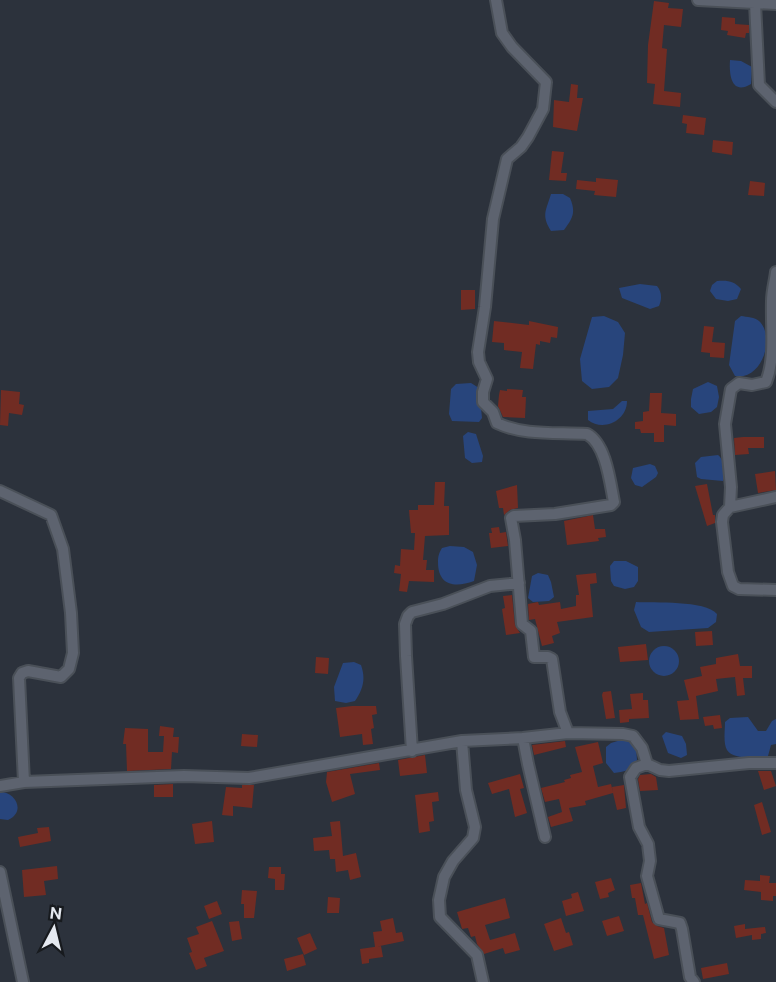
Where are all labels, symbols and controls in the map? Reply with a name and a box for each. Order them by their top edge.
north arrow [24,898,84,958]
text: N [48,903,63,924]

